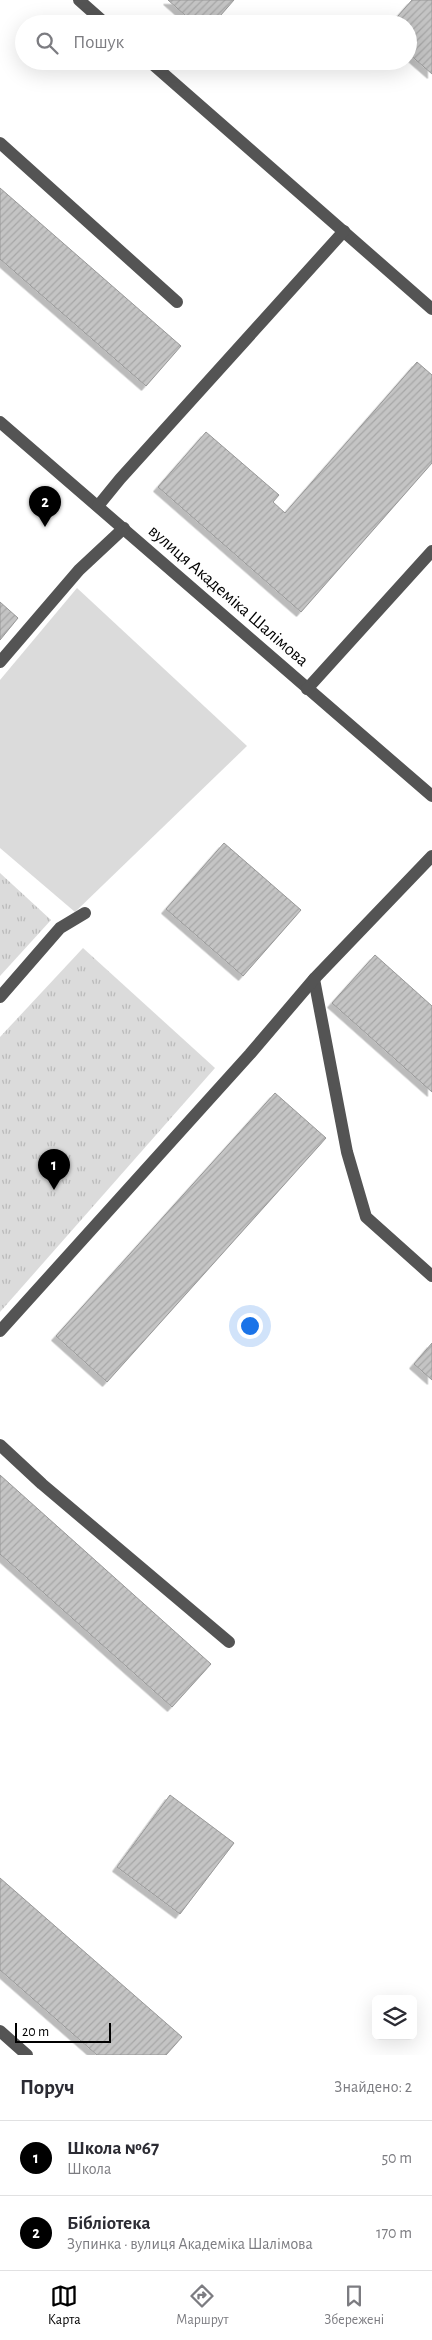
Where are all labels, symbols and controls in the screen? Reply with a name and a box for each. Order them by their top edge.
search box [15,15,417,70]
icon: search [33,29,61,57]
text: Пошук [73,33,124,52]
pin: 2 [29,486,61,527]
street label: вулиця Академіка Шалімова [145,522,311,670]
pin: 1 [38,1149,70,1190]
your location [237,1313,263,1339]
map controls [372,1995,417,2040]
button: layers [372,1995,417,2040]
scale bar [15,2020,111,2043]
text: 20 m [22,2025,49,2039]
text: Поруч [20,2077,74,2098]
text: Знайдено: 2 [334,2079,412,2095]
text: Школа №67 [67,2139,159,2158]
text: 1 [33,2150,39,2166]
text: 50 m [381,2150,412,2166]
text: Школа [67,2161,111,2177]
text: Бібліотека [67,2214,150,2233]
text: 2 [32,2225,40,2241]
text: 170 m [376,2225,412,2241]
text: Зупинка · вулиця Академіка Шалімова [67,2236,313,2252]
tab: Карта [48,2282,81,2329]
tab: Маршрут [176,2282,229,2329]
tab: Збережені [324,2282,384,2329]

